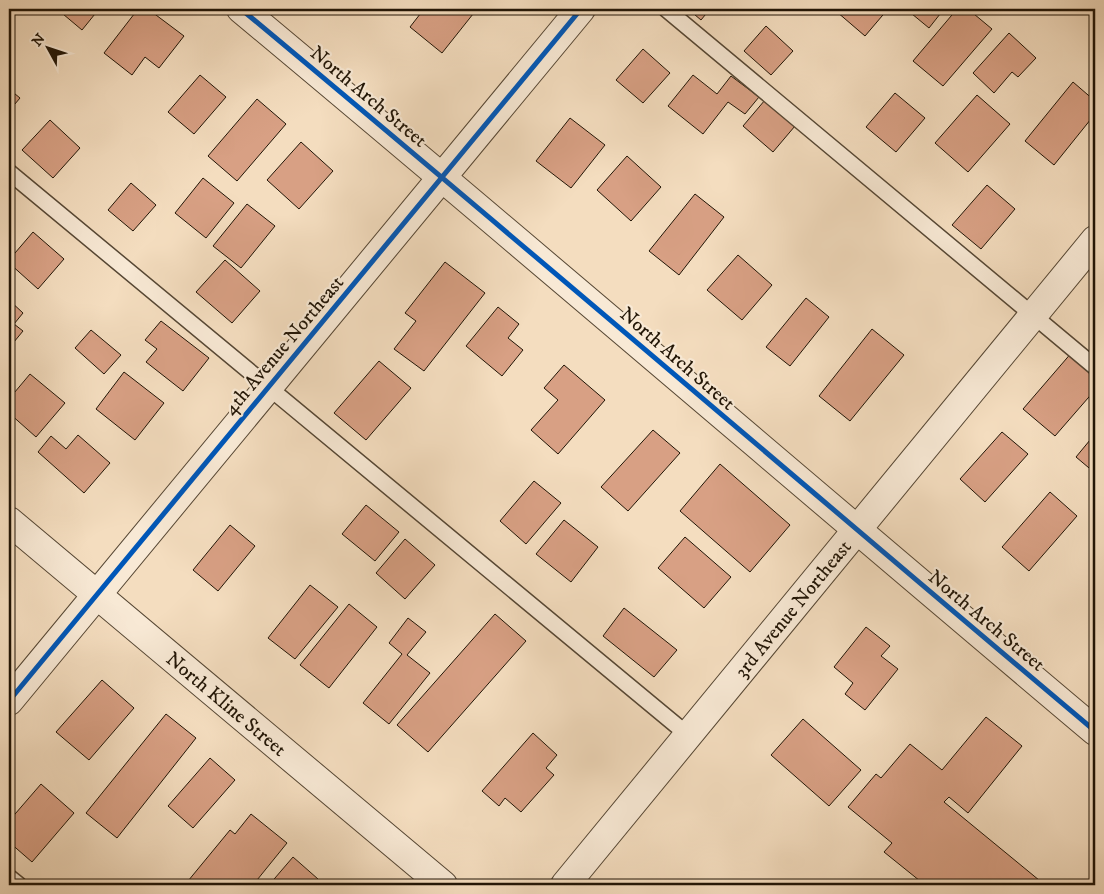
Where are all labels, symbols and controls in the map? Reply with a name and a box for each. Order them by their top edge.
north arrow [22,22,72,72]
text: N [28,30,50,50]
street label: North Arch Street [304,41,432,153]
street label: 4th Avenue Northeast [219,271,350,421]
street label: North Arch Street [614,302,740,416]
street label: 3rd Avenue Northeast [730,535,857,683]
street label: North Arch Street [922,565,1050,677]
street label: North Kline Street [160,647,291,762]

